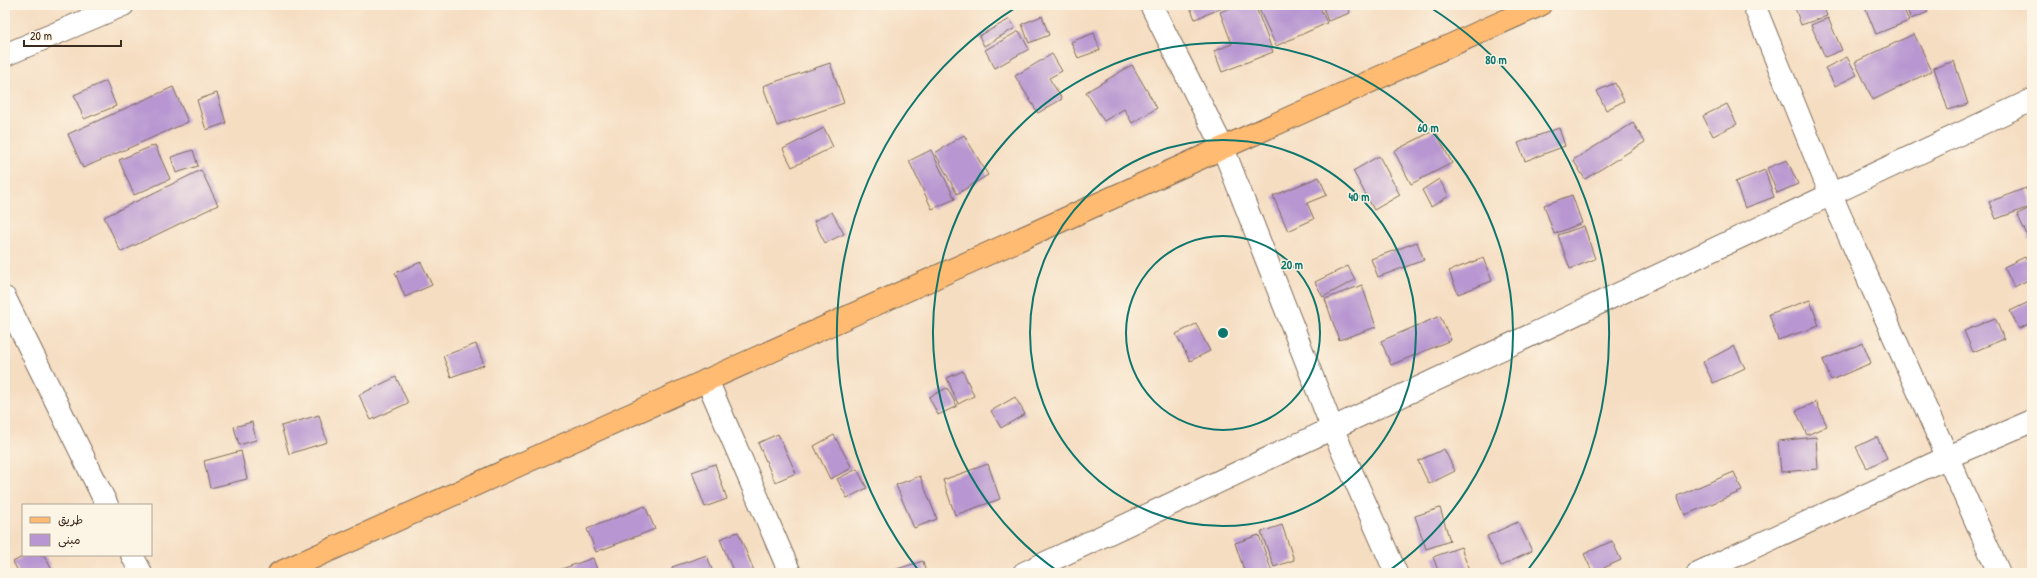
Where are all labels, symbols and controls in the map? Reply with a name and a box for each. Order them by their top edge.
scale bar [24,22,121,48]
text: 20 m [30,27,52,44]
text: 80 m [1485,51,1507,68]
text: 60 m [1417,119,1439,136]
text: 40 m [1349,188,1369,205]
text: 20 m [1281,256,1303,273]
centre of rings [1216,326,1230,340]
legend [22,504,152,556]
text: طريق [58,511,83,528]
text: مبنى [58,531,81,548]

